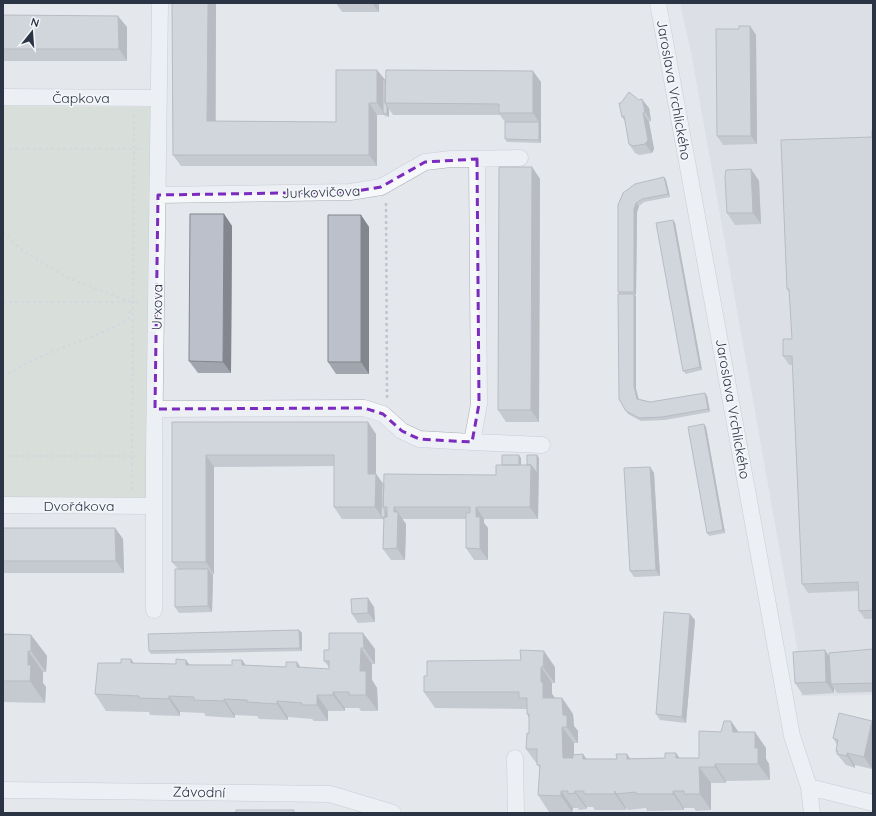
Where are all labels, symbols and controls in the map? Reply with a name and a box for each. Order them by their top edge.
north arrow [12,12,52,52]
text: N [29,15,41,30]
street label: Jaroslava Vrchlického [653,18,695,162]
street label: Čapkova [52,89,110,107]
street label: Jurkovičova [281,182,361,202]
street label: Urxova [148,284,166,330]
street label: Jaroslava Vrchlického [712,337,754,481]
street label: Dvořákova [43,497,115,515]
street label: Závodní [172,783,226,801]

